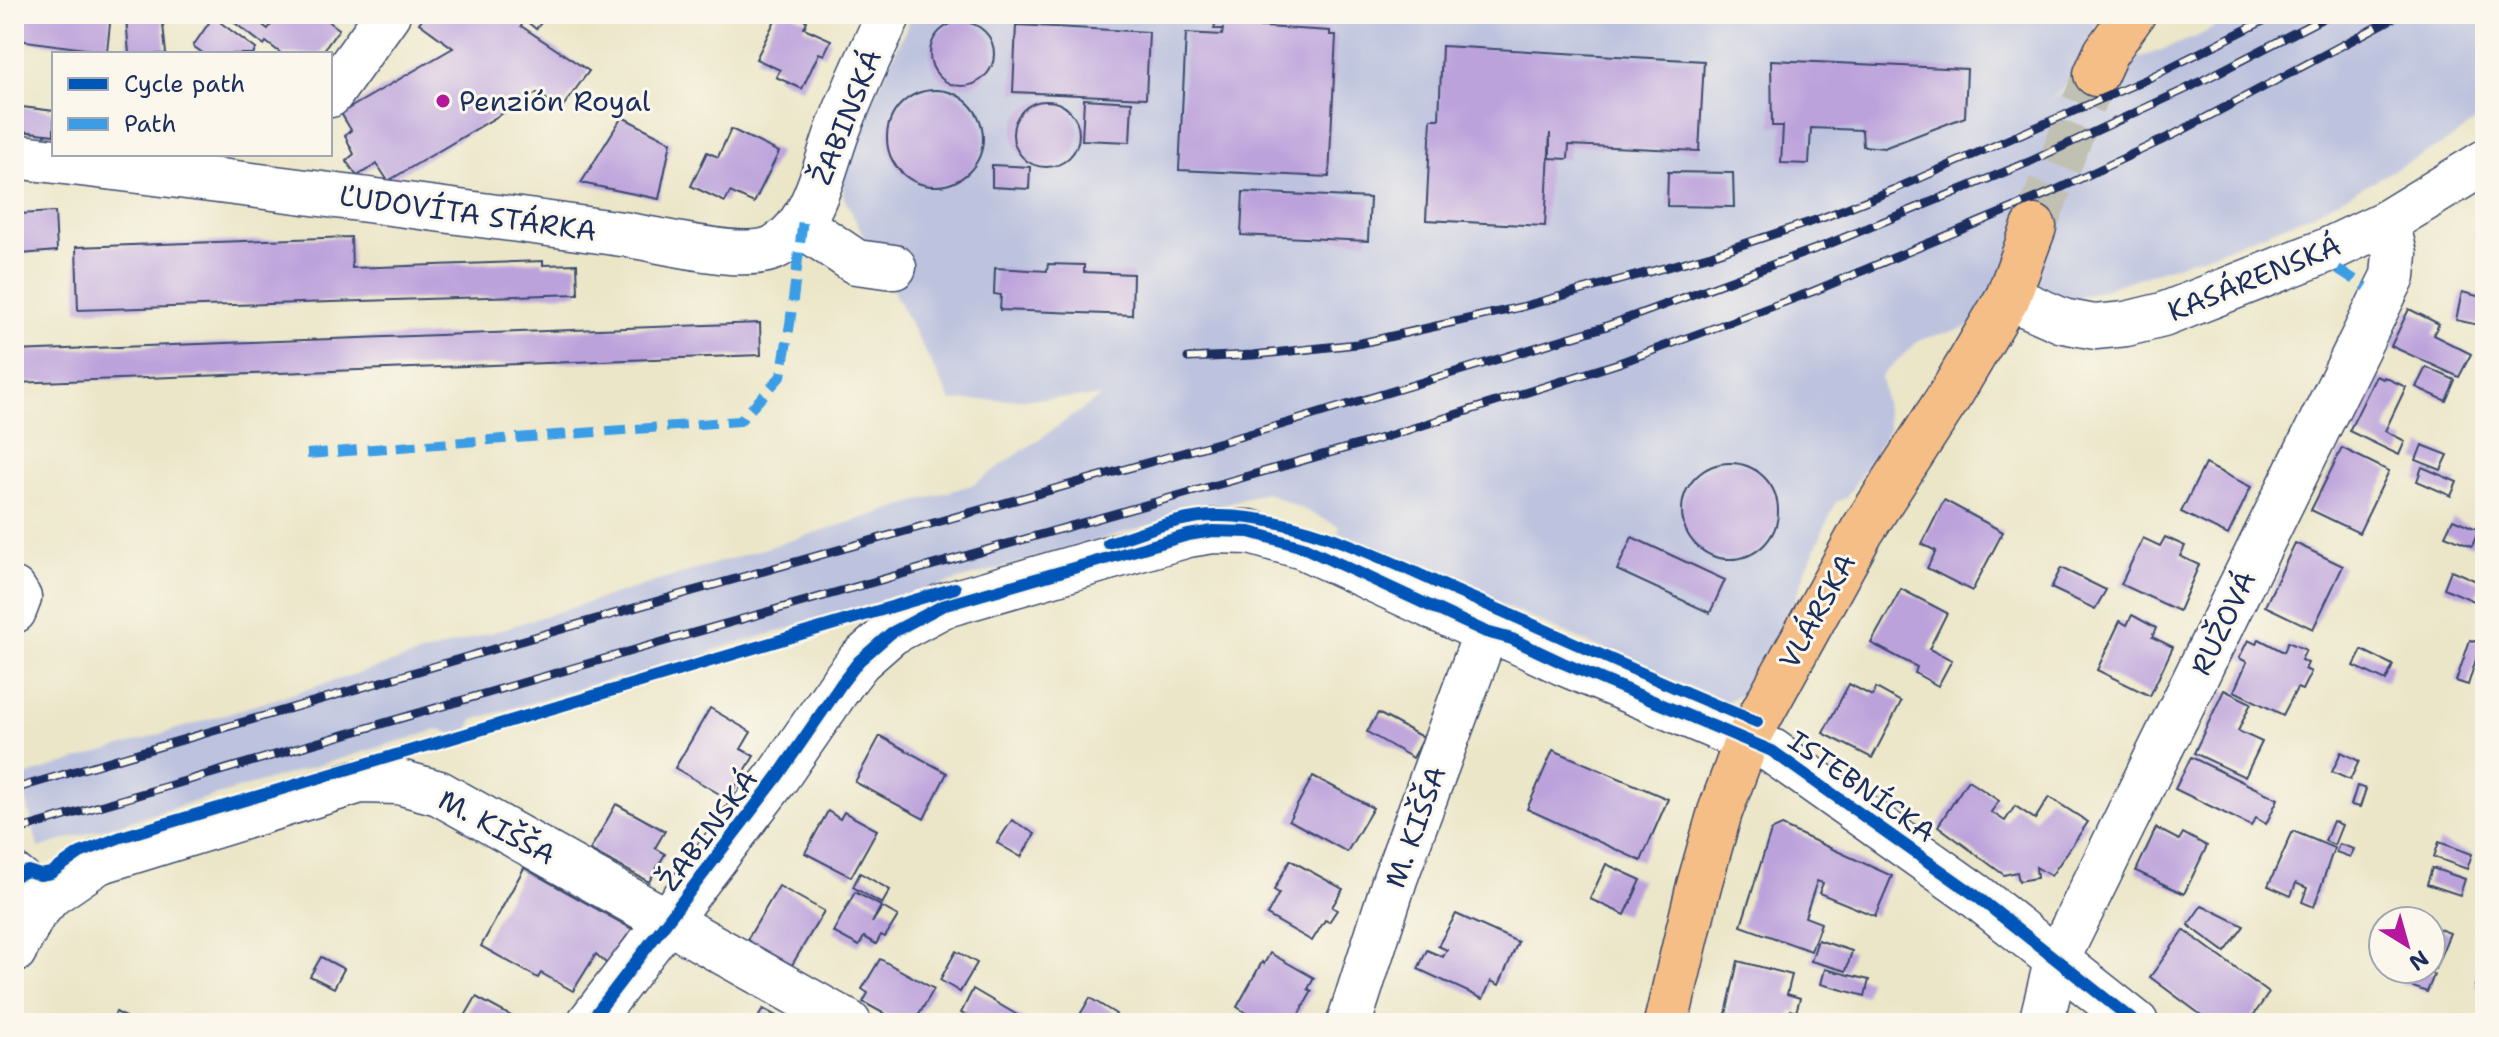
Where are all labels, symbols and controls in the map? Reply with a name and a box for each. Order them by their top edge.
street label: ŽABINSKÁ [802,44,890,190]
legend [52,52,332,156]
text: Cycle path [124,68,245,100]
place label: Penzión Royal [459,82,651,120]
marker: Penzión Royal [434,92,452,110]
text: Path [124,108,176,140]
street label: ĽUDOVÍTA STÁRKA [337,176,599,250]
street label: KASÁRENSKÁ [2162,226,2346,330]
street label: VLÁRSKA [1770,547,1864,675]
street label: RUŽOVÁ [2181,565,2265,681]
street label: ISTEBNÍCKA [1781,721,1943,851]
street label: M. KIŠŠA [1375,761,1455,893]
street label: ŽABINSKÁ [650,762,766,898]
street label: M. KIŠŠA [432,780,562,874]
north arrow [2367,905,2447,985]
text: N [2403,944,2434,977]

